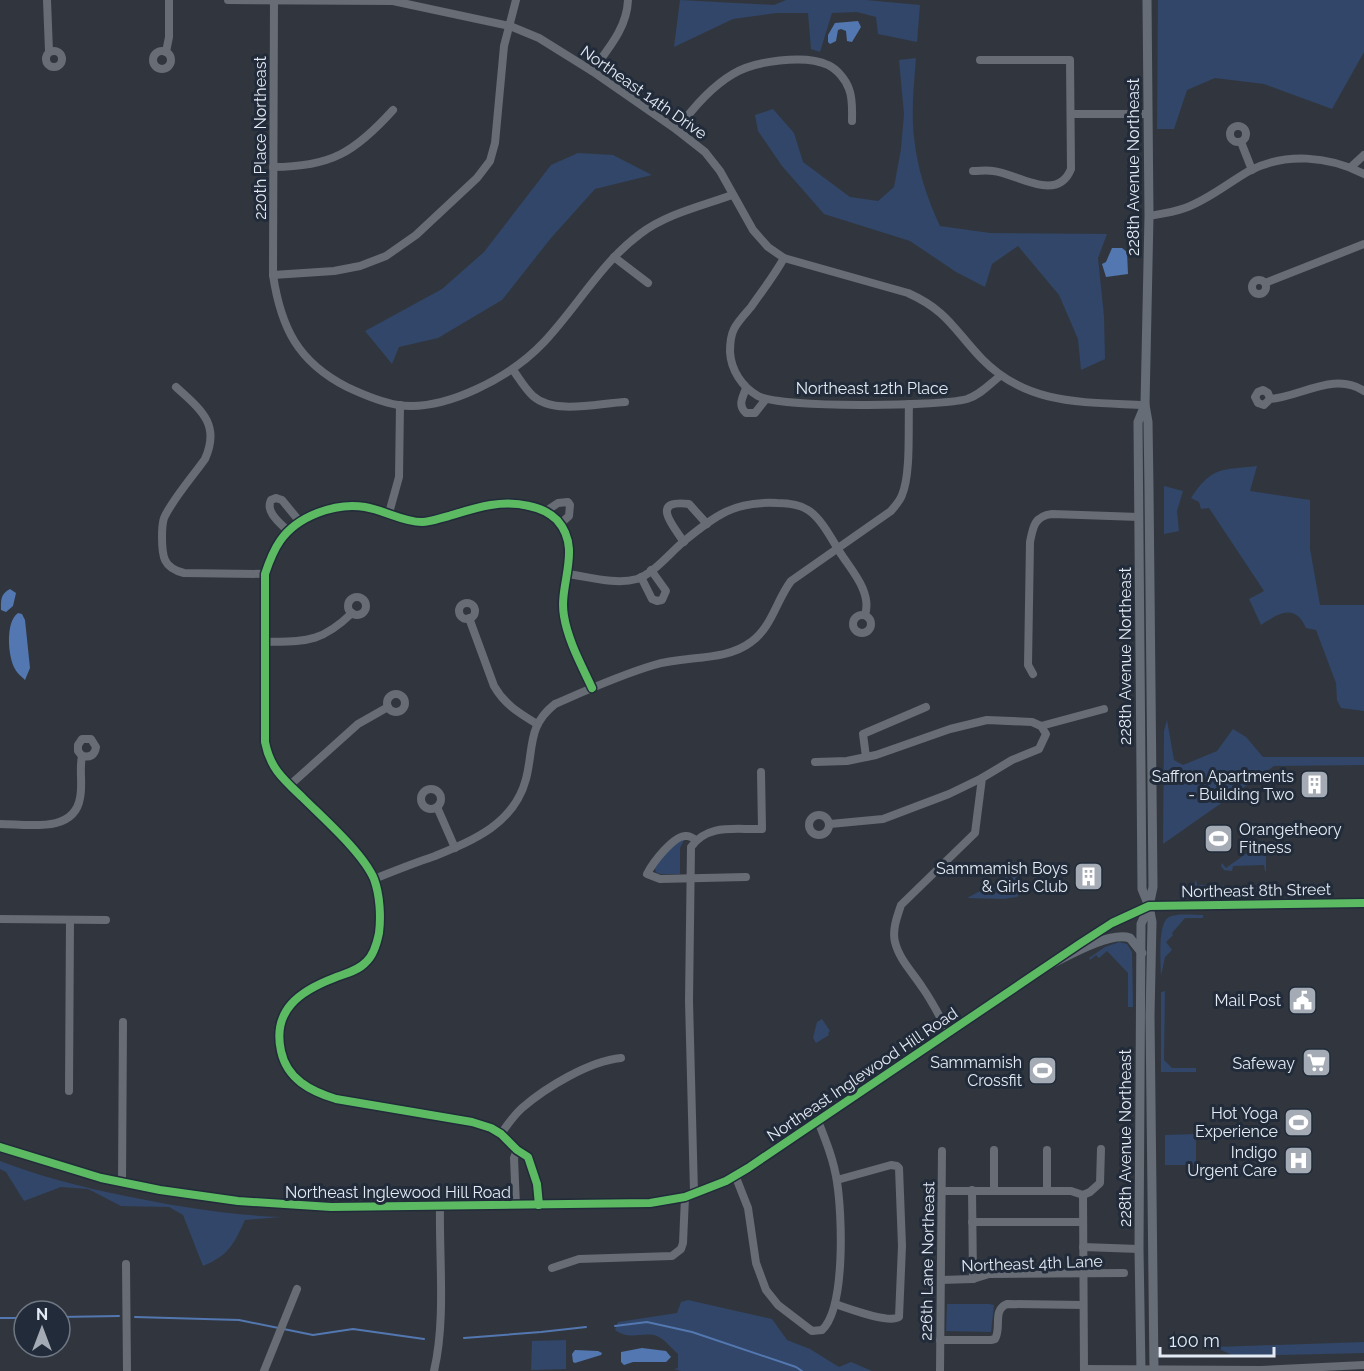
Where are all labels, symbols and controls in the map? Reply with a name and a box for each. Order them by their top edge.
street label: Northeast 14th Drive [577,42,711,143]
street label: 220th Place Northeast [251,56,270,220]
street label: 228th Avenue Northeast [1124,77,1143,256]
street label: Northeast 12th Place [796,379,948,398]
street label: 228th Avenue Northeast [1116,566,1135,745]
place label: Saffron Apartments - Building Two [1152,767,1294,804]
building icon: Saffron Apartments - Building Two [1299,769,1331,801]
place label: Orangetheory Fitness [1239,820,1342,857]
sports icon: Orangetheory Fitness [1202,822,1234,854]
place label: Sammamish Boys & Girls Club [936,859,1068,896]
building icon: Sammamish Boys & Girls Club [1073,861,1105,893]
street label: Northeast 8th Street [1181,880,1332,901]
public building icon: Mail Post [1286,984,1318,1016]
place label: Mail Post [1214,991,1282,1010]
street label: Northeast Inglewood Hill Road [763,1003,961,1145]
supermarket icon: Safeway [1300,1047,1332,1079]
street label: 228th Avenue Northeast [1116,1048,1135,1227]
place label: Sammamish Crossfit [930,1053,1023,1090]
place label: Safeway [1233,1054,1295,1073]
sports icon: Sammamish Crossfit [1027,1055,1059,1087]
place label: Hot Yoga Experience [1195,1104,1278,1141]
sports icon: Hot Yoga Experience [1283,1106,1315,1138]
place label: Indigo Urgent Care [1187,1143,1277,1180]
hospital icon: Indigo Urgent Care [1282,1145,1314,1177]
street label: 226th Lane Northeast [917,1181,938,1341]
street label: Northeast Inglewood Hill Road [285,1183,511,1202]
street label: Northeast 4th Lane [961,1252,1103,1275]
north arrow [12,1299,72,1359]
text: N [36,1305,48,1324]
scale bar [1160,1320,1274,1358]
text: 100 m [1169,1330,1220,1351]

